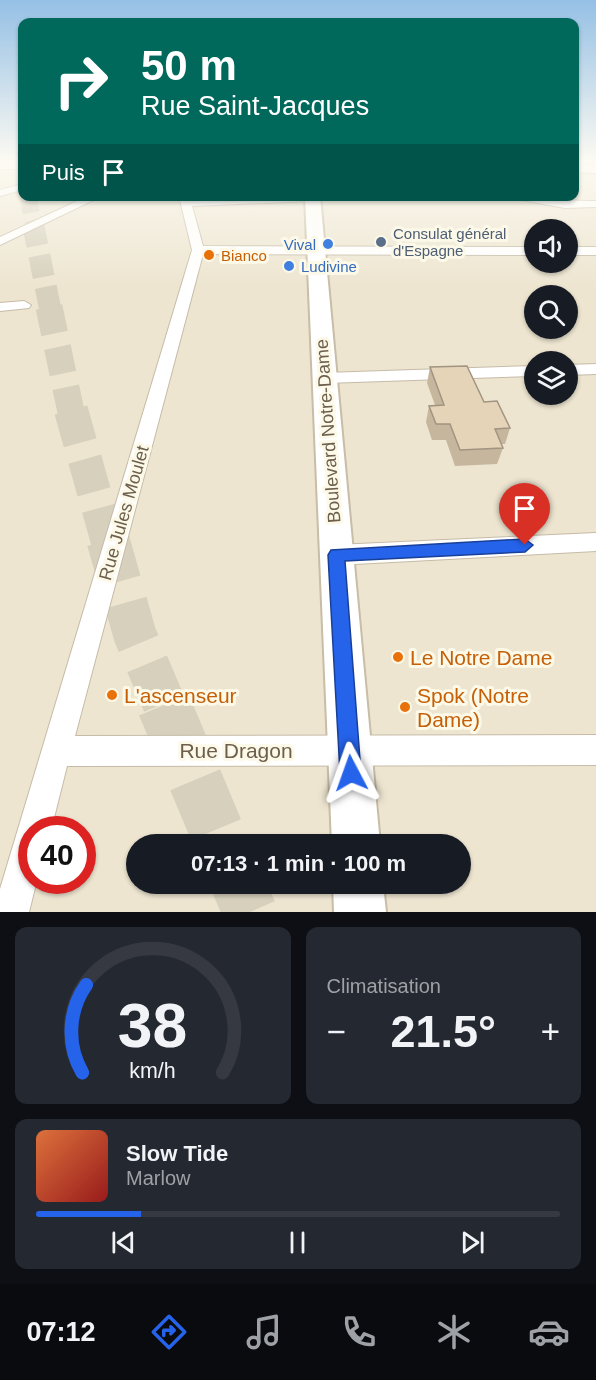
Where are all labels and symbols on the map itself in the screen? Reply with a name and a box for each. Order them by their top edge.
place label: Consulat général d'Espagne [393,225,506,259]
marker: Consulat général d'Espagne [374,235,388,249]
place label: Vival [284,236,316,253]
marker: Vival [321,237,335,251]
place label: Bianco [221,247,267,264]
marker: Bianco [202,248,216,262]
place label: Ludivine [301,258,357,275]
marker: Ludivine [282,259,296,273]
street label: Boulevard Notre-Dame [312,338,344,524]
street label: Rue Jules Moulet [95,443,153,583]
pin [499,483,550,545]
place label: Le Notre Dame [410,646,552,669]
marker: Le Notre Dame [391,650,405,664]
place label: L'ascenseur [124,684,237,707]
place label: Spok (Notre Dame) [417,684,529,731]
marker: L'ascenseur [105,688,119,702]
marker: Spok (Notre Dame) [398,700,412,714]
street label: Rue Dragon [179,739,293,762]
position arrow [319,741,383,805]
speed limit sign: 40 [18,816,96,894]

